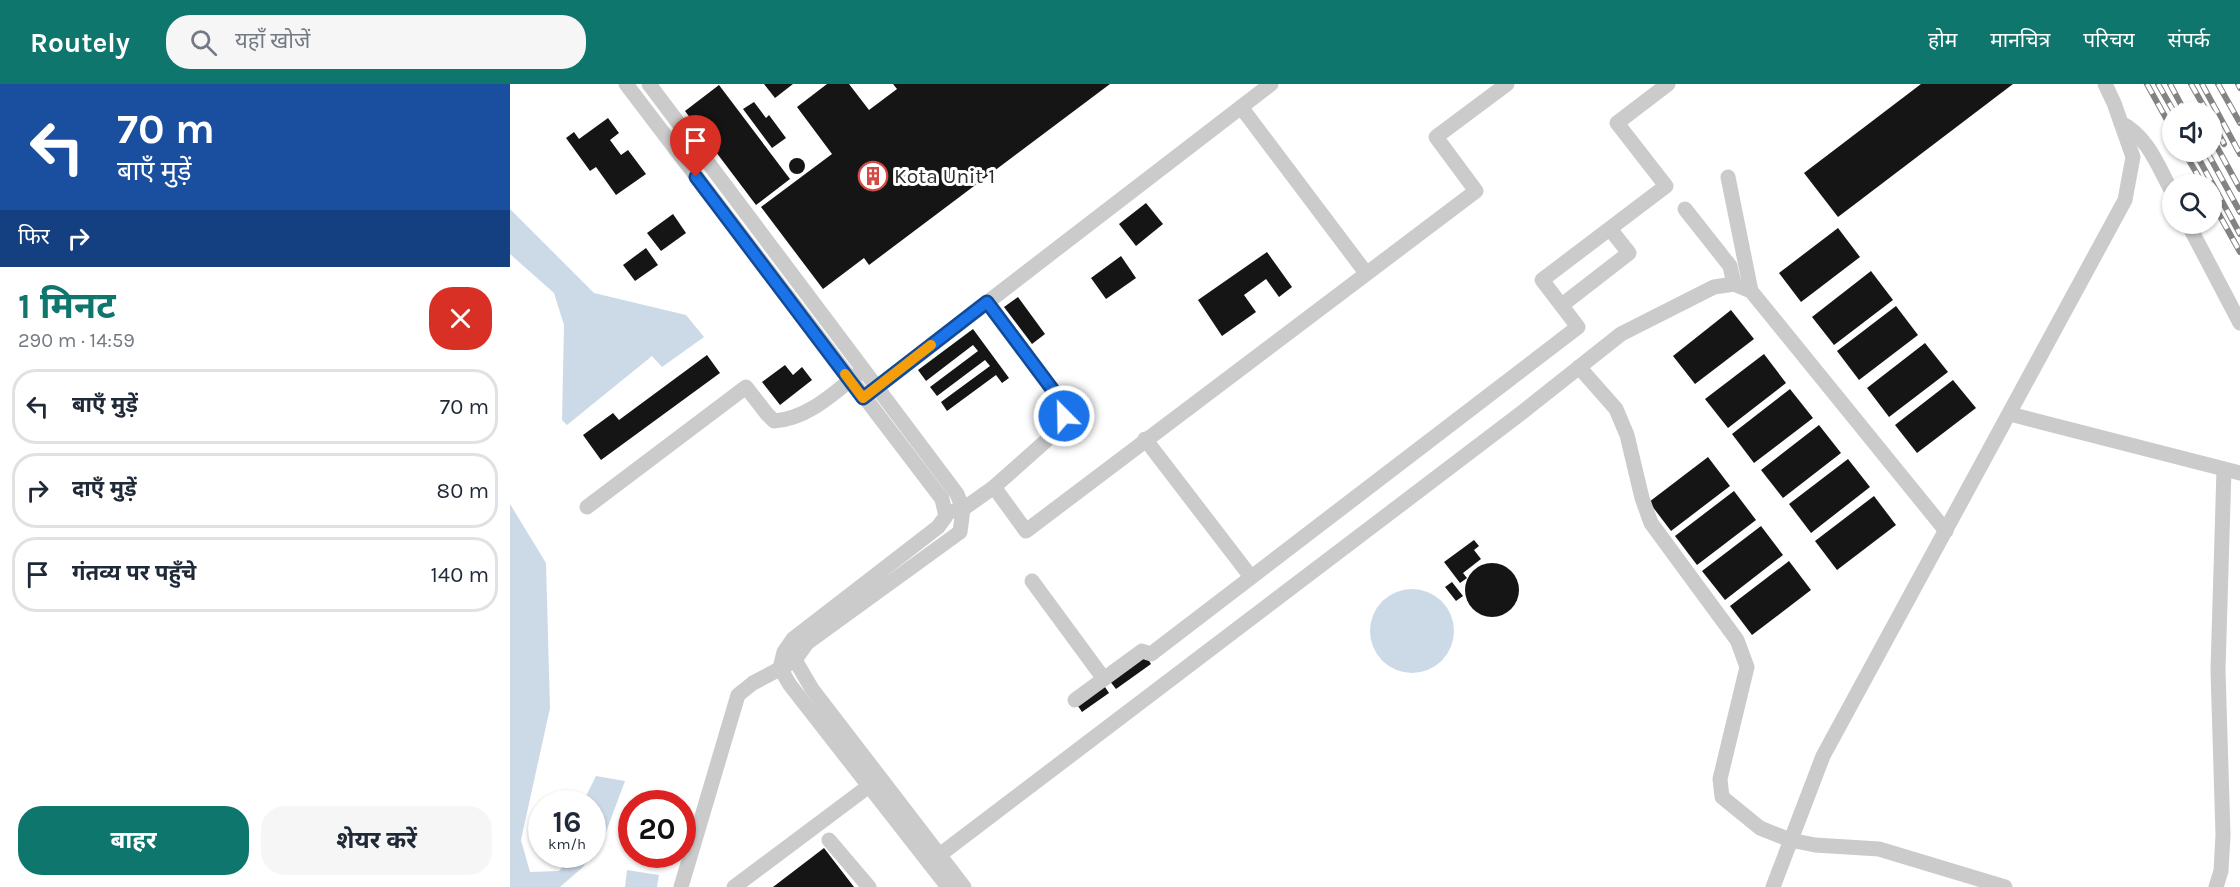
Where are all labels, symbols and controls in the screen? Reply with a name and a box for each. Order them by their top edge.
search box [166,15,586,69]
text: Routely [30,26,130,59]
icon: search [187,26,220,59]
text: यहाँ खोजें [235,28,310,54]
text: होम [1928,28,1957,52]
text: मानचित्र [1990,28,2050,52]
text: परिचय [2083,28,2135,52]
text: संपर्क [2168,28,2210,52]
map controls [2162,102,2222,234]
button: sound [2162,102,2222,162]
text: 70 m [117,104,215,154]
icon: left [18,108,96,186]
pin [670,115,721,177]
icon: arrive [679,124,712,157]
text: बाएँ मुड़ें [117,155,191,187]
building icon: Kota Unit 1 [857,160,889,192]
place label: Kota Unit 1 [894,164,995,188]
button: search [2162,174,2222,234]
icon: right [62,222,95,255]
text: फिर [18,224,50,250]
text: 1 मिनट [18,285,116,327]
button: close [429,287,492,350]
text: 290 m · 14:59 [18,329,135,352]
position arrow [1032,384,1096,448]
icon: left [21,390,54,423]
text: बाएँ मुड़ें [72,392,138,418]
text: 70 m [440,394,489,420]
icon: right [21,474,54,507]
text: दाएँ मुड़ें [72,476,137,502]
text: 80 m [437,478,489,504]
icon: arrive [21,558,54,591]
text: गंतव्य पर पहुँचे [72,560,196,586]
text: 140 m [431,562,489,588]
speed limit sign: 20 [618,790,696,868]
text: 16 [553,804,581,840]
button: बाहर [18,806,249,875]
button: शेयर करें [261,806,492,875]
text: km/h [548,835,586,853]

